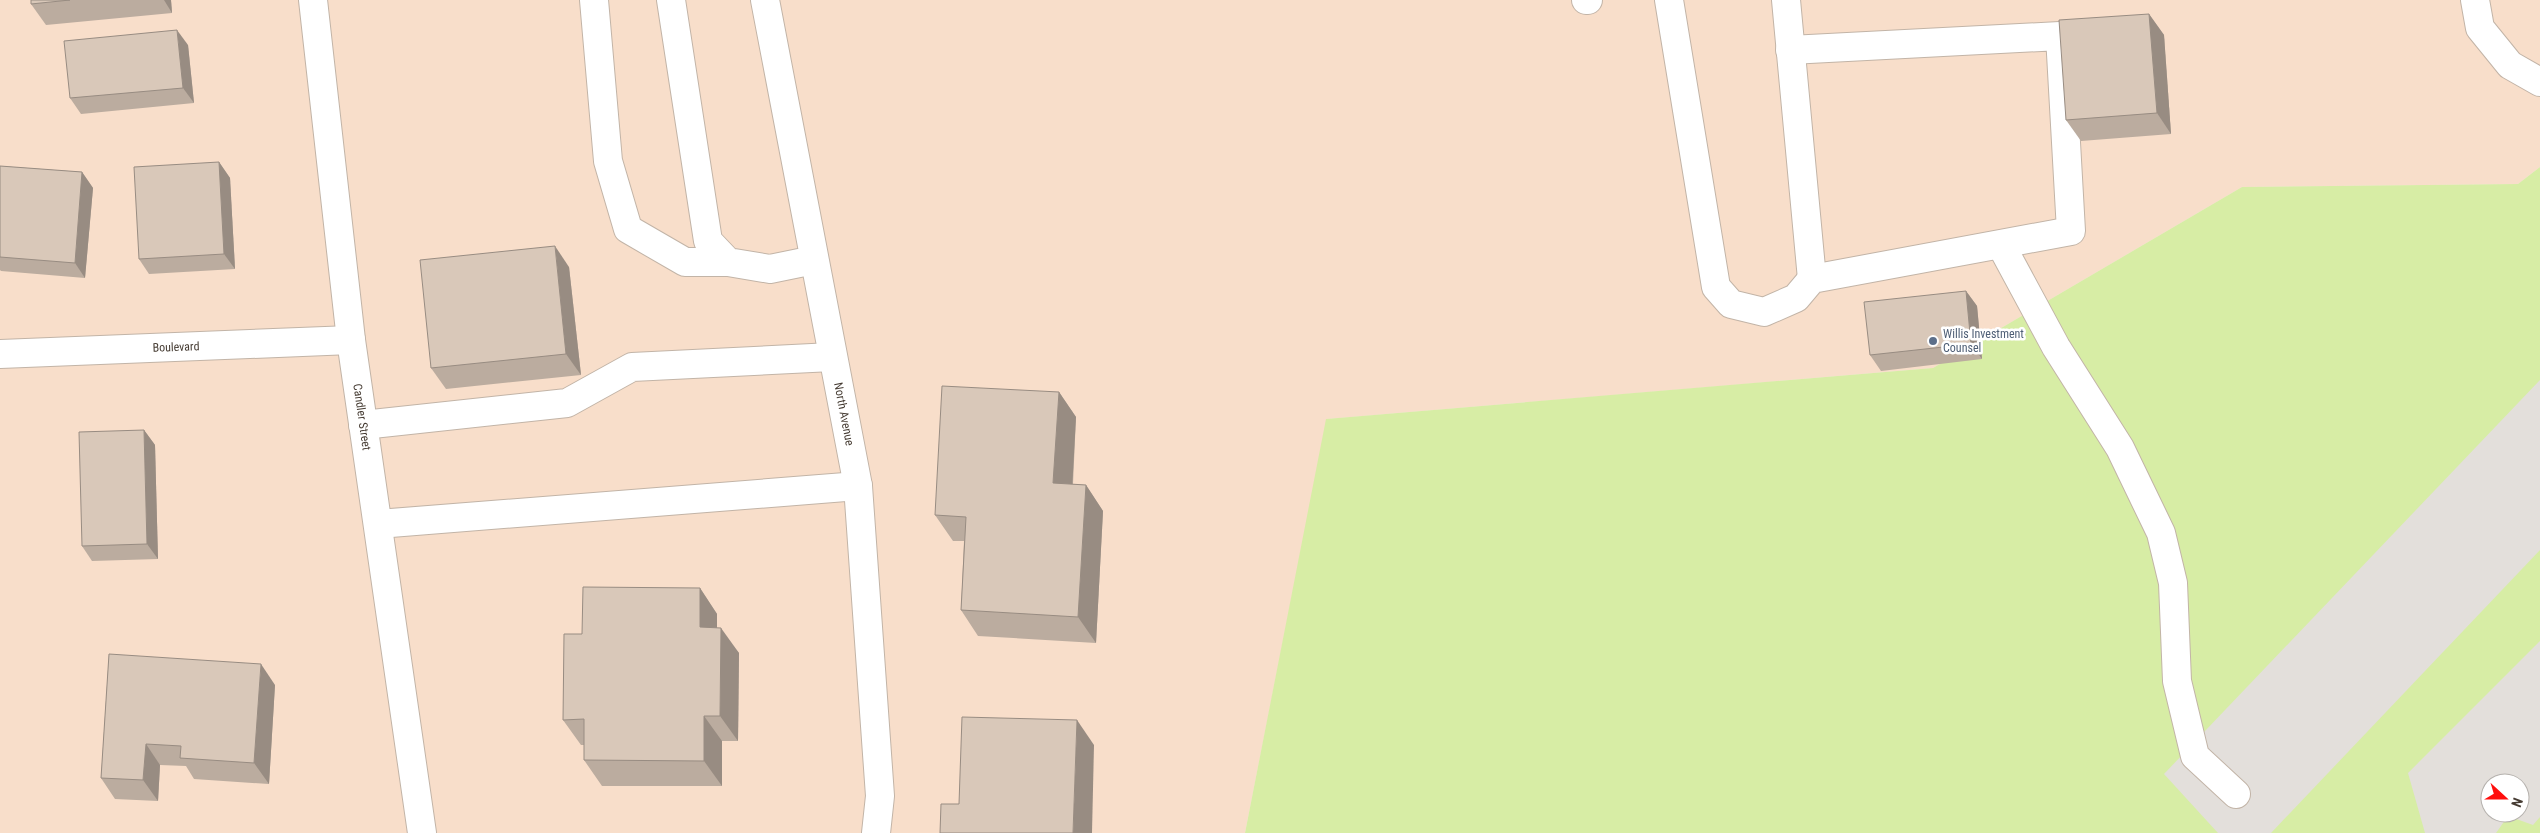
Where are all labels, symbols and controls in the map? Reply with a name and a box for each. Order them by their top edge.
place label: Willis Investment Counsel [1943,327,2024,355]
marker: Willis Investment Counsel [1927,335,1939,347]
street label: Boulevard [152,339,200,355]
street label: North Avenue [831,381,857,447]
street label: Candler Street [350,383,374,452]
north arrow [2480,773,2530,823]
text: N [2508,796,2526,810]

